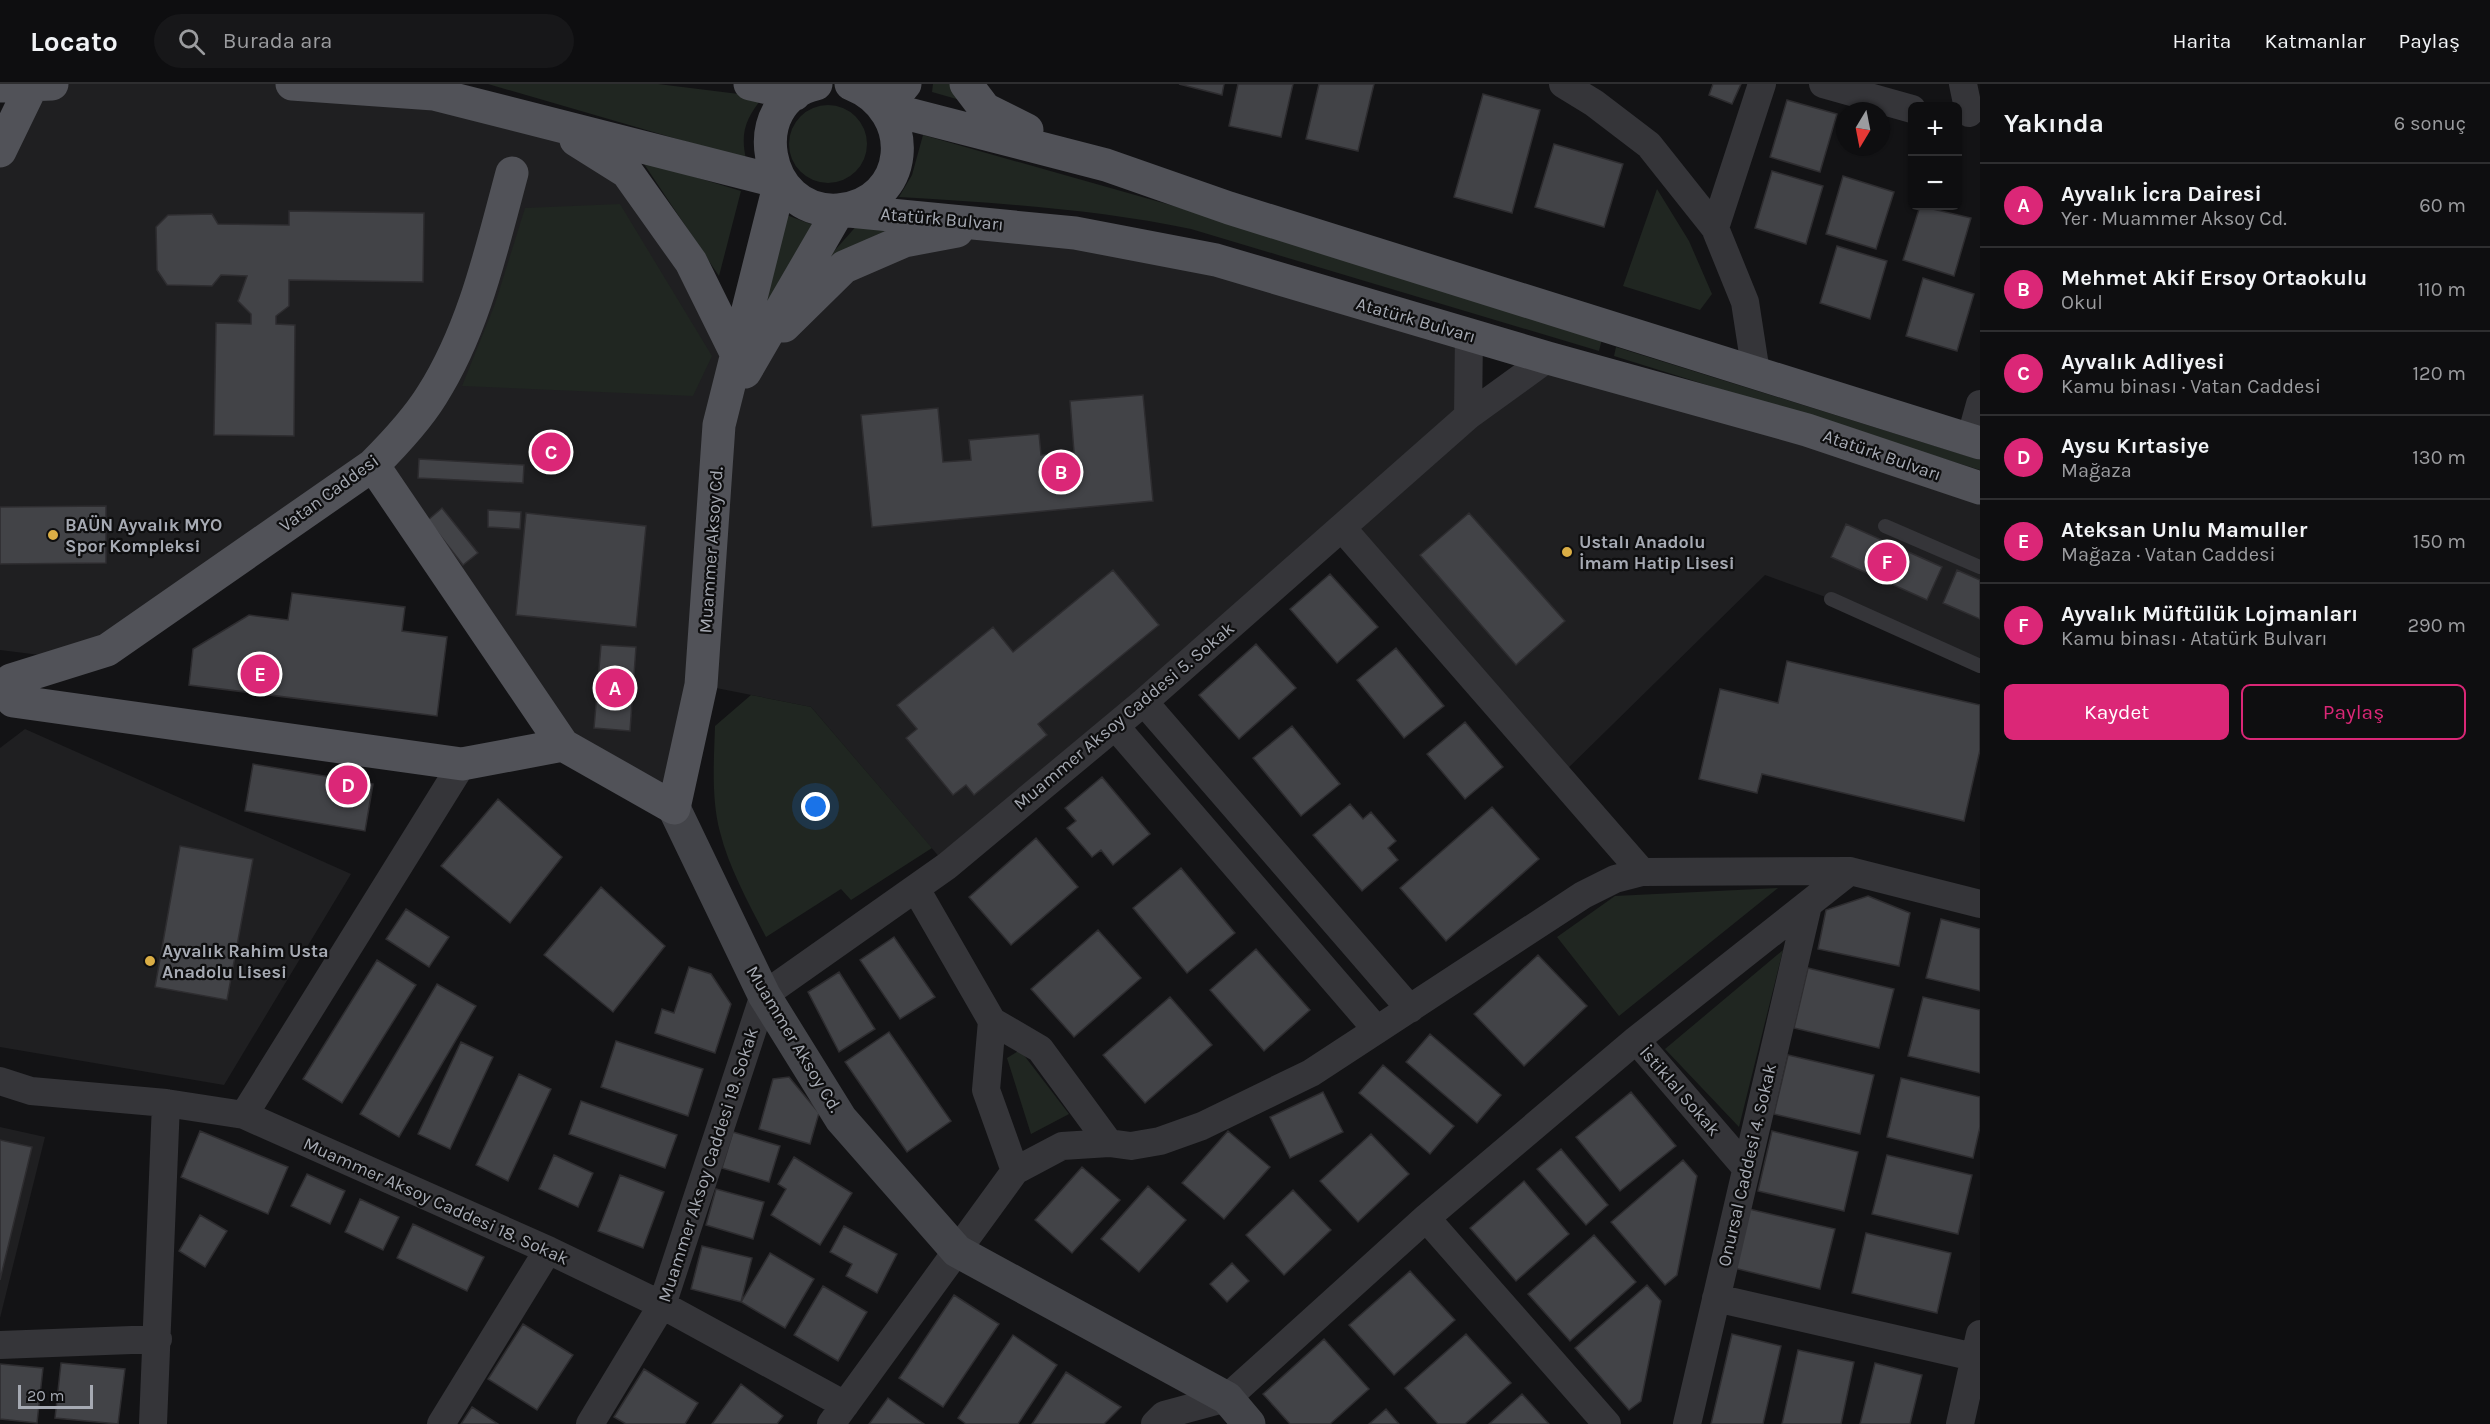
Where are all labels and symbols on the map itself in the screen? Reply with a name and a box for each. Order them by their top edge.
north arrow [1836,102,1890,156]
street label: Atatürk Bulvarı [879,203,1005,235]
street label: Atatürk Bulvarı [1354,292,1478,348]
street label: Atatürk Bulvarı [1820,424,1944,486]
pin: C [532,430,570,475]
street label: Vatan Caddesi [275,450,383,536]
pin: B [1042,450,1080,494]
street label: Muammer Aksoy Cd. [694,466,728,634]
place label: BAÜN Ayvalık MYO Spor Kompleksi [65,514,222,557]
marker: BAÜN Ayvalık MYO Spor Kompleksi [46,528,60,542]
place label: Ustalı Anadolu İmam Hatip Lisesi [1579,531,1735,574]
pin: F [1868,540,1906,584]
marker: Ustalı Anadolu İmam Hatip Lisesi [1560,545,1574,559]
street label: Muammer Aksoy Caddesi 5. Sokak [1009,617,1239,815]
pin: E [240,652,280,696]
pin: A [596,666,634,710]
pin: D [328,762,368,808]
your location [801,792,830,821]
place label: Ayvalık Rahim Usta Anadolu Lisesi [162,940,329,983]
marker: Ayvalık Rahim Usta Anadolu Lisesi [143,954,157,968]
street label: Muammer Aksoy Cd. [742,962,846,1116]
street label: Muammer Aksoy Caddesi 19. Sokak [653,1025,763,1305]
street label: İstiklal Sokak [1635,1042,1725,1140]
street label: Onursal Caddesi 4. Sokak [1713,1061,1781,1269]
street label: Muammer Aksoy Caddesi 18. Sokak [300,1132,572,1270]
scale bar [18,1382,93,1410]

